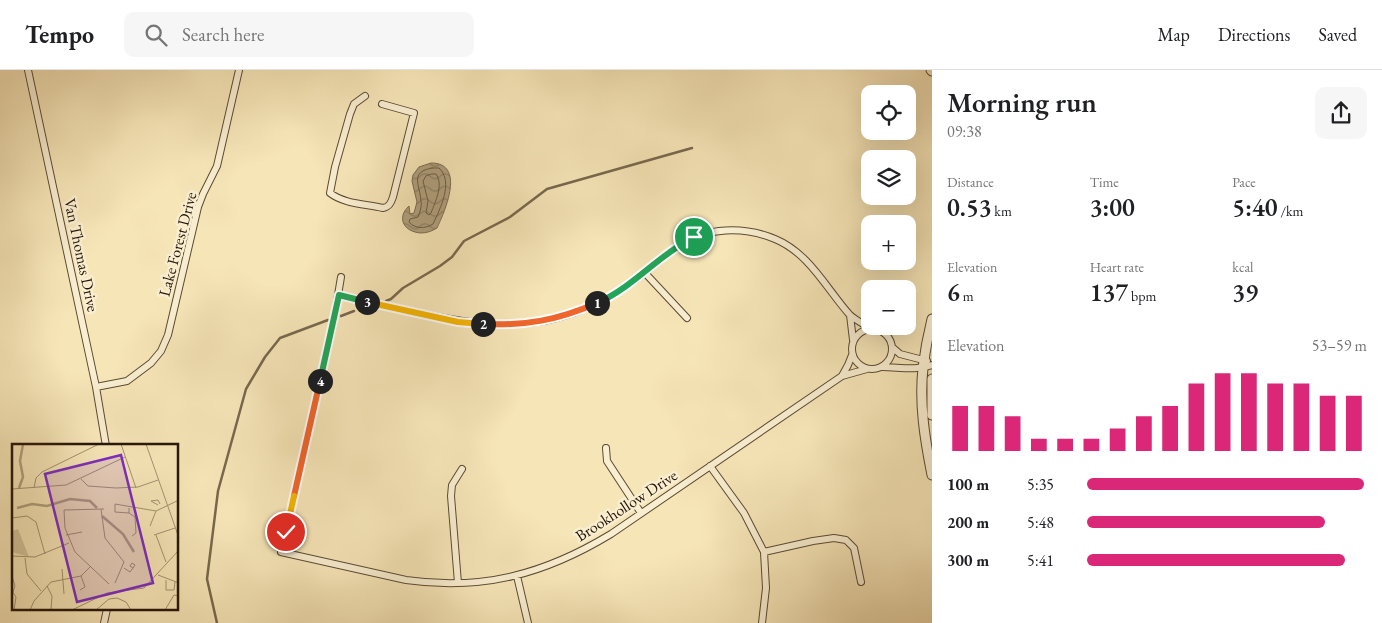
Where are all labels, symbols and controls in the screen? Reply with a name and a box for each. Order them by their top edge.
search box [124,12,474,57]
text: Tempo [25,19,94,50]
icon: search [142,21,170,49]
text: Search here [182,22,264,47]
text: Map [1158,23,1190,46]
text: Directions [1218,23,1290,46]
text: Saved [1318,23,1357,46]
text: Morning run [947,84,1097,120]
map controls [861,85,916,335]
button: locate [861,85,916,140]
button: share [1315,87,1367,139]
text: 09:38 [947,121,982,142]
button: layers [861,150,916,205]
text: Distance [947,173,994,191]
text: Time [1090,173,1119,191]
text: Pace [1232,173,1256,191]
street label: Lake Forest Drive [153,190,202,299]
text: 0.53 [947,191,992,223]
text: 3:00 [1090,191,1135,223]
text: 5:40 [1232,191,1278,223]
street label: Van Thomas Drive [59,196,104,314]
text: km [992,202,1012,220]
text: /km [1278,202,1303,220]
button: + [861,215,916,270]
pin [673,216,715,258]
icon: arrive [680,223,708,251]
text: Elevation [947,258,997,276]
text: Heart rate [1090,258,1144,276]
text: kcal [1232,258,1253,276]
text: 6 [947,276,960,308]
text: 137 [1090,276,1128,308]
text: 39 [1232,276,1258,308]
button: − [861,280,916,335]
text: m [960,287,974,305]
text: bpm [1128,287,1156,305]
pin: 3 [354,290,380,314]
pin: 1 [584,290,610,316]
text: 3 [364,293,371,311]
text: 1 [594,294,601,312]
pin: 2 [470,312,496,336]
text: 2 [480,315,487,333]
text: Elevation [947,335,1005,356]
text: 53–59 m [1312,335,1367,356]
pin: 4 [308,368,332,394]
text: 4 [317,372,324,390]
inset map [12,444,179,610]
street label: Brookhollow Drive [571,465,681,546]
text: 100 m [947,474,989,495]
text: 5:35 [1027,474,1054,495]
pin [265,511,307,553]
text: 200 m [947,512,989,533]
text: 5:48 [1027,512,1054,533]
icon: check [272,518,300,546]
text: 300 m [947,550,989,571]
text: 5:41 [1027,550,1054,571]

